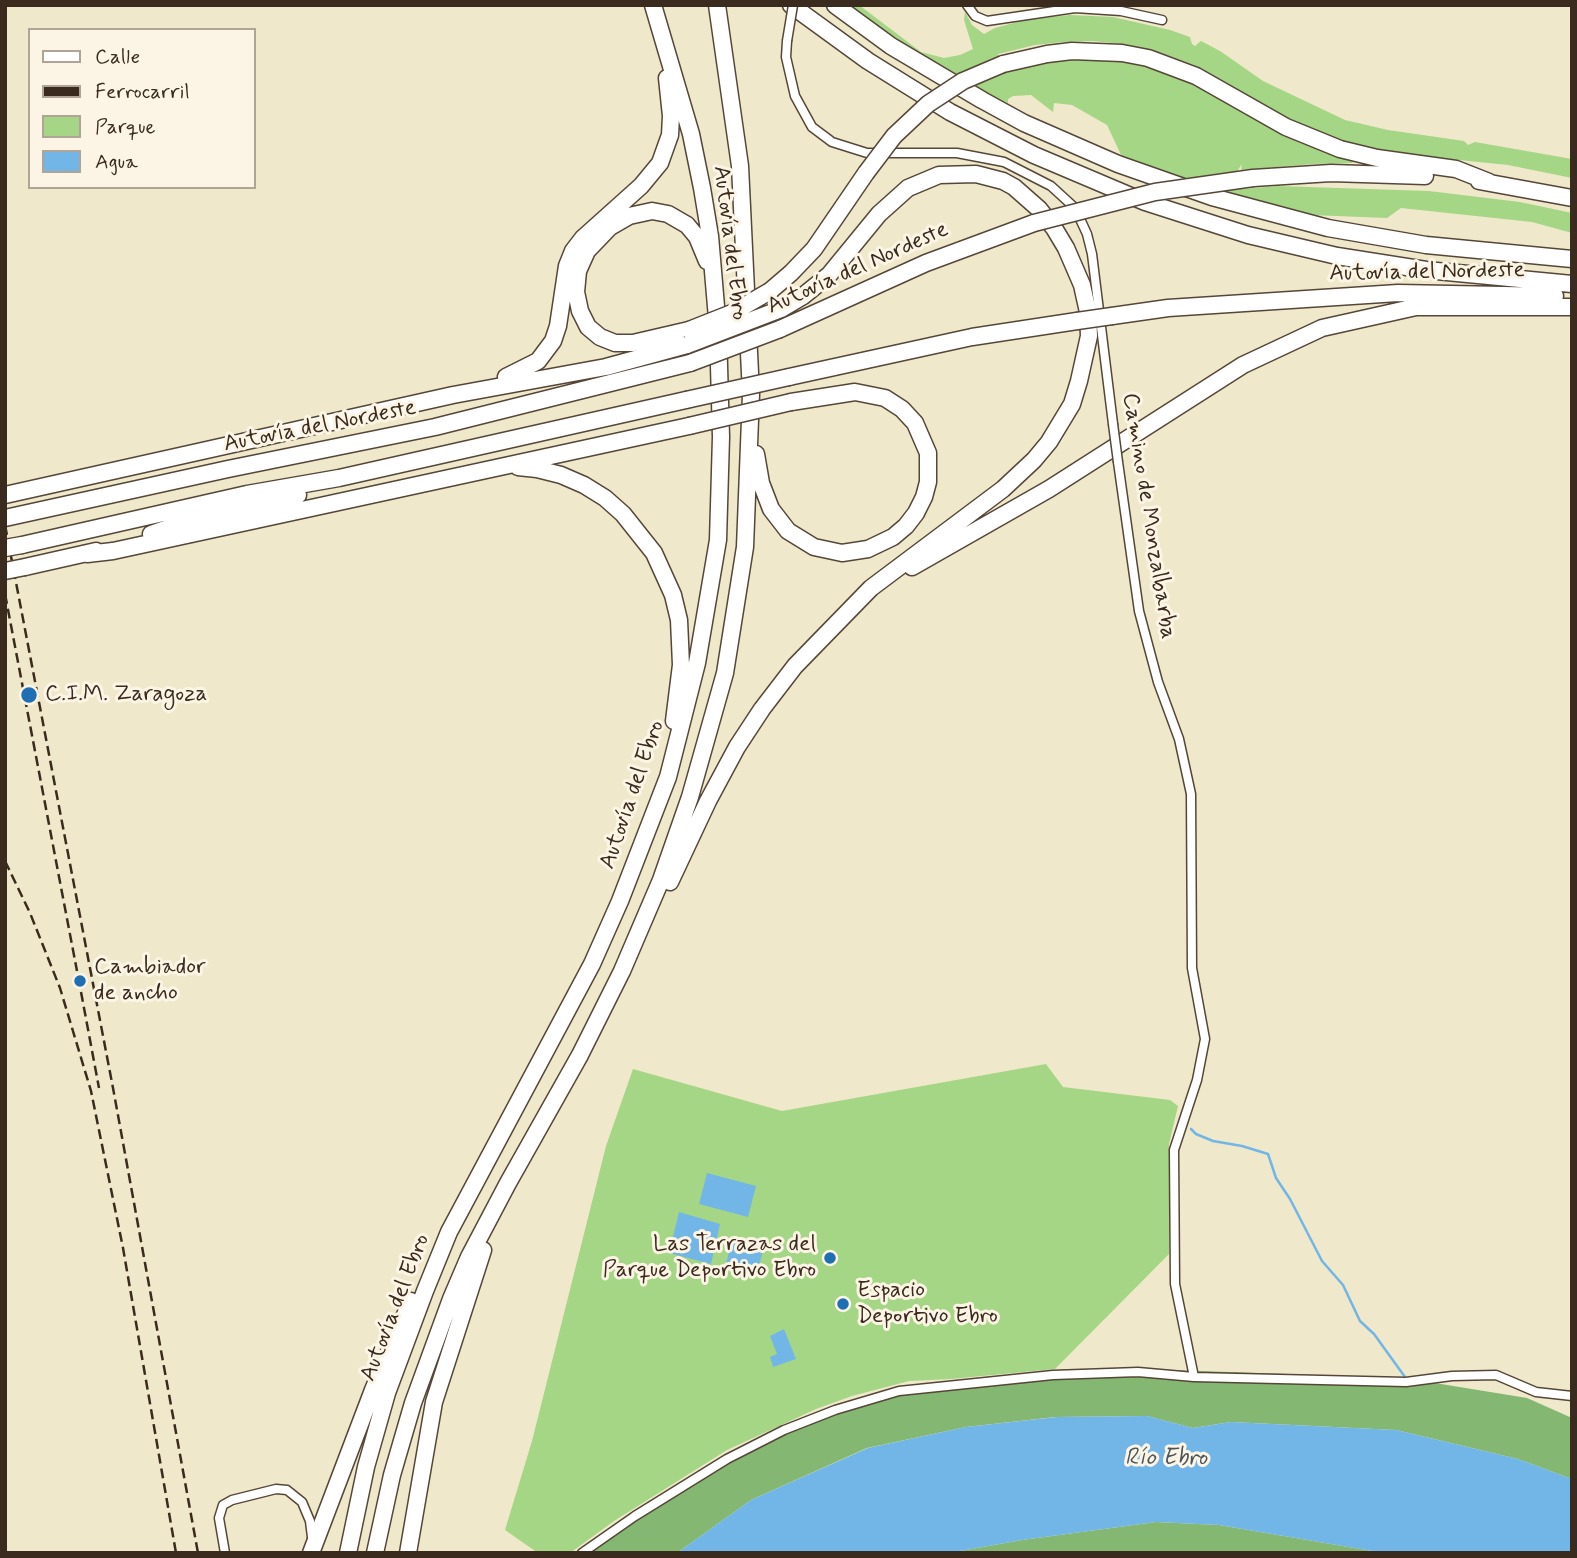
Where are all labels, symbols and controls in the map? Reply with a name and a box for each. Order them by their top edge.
legend [28,28,256,189]
text: Calle [95,43,140,71]
text: Ferrocarril [95,78,190,106]
text: Parque [95,113,155,141]
text: Agua [95,148,138,176]
street label: Autovía del Ebro [706,164,752,322]
street label: Autovía del Nordeste [763,217,953,321]
street label: Autovía del Nordeste [1329,257,1525,289]
street label: Camino de Monzalbarba [1115,391,1181,641]
street label: Autovía del Nordeste [221,395,419,459]
place label: C.I.M. Zaragoza [45,681,207,709]
marker: C.I.M. Zaragoza [19,685,39,705]
street label: Autovía del Ebro [595,717,671,873]
place label: Cambiador de ancho [94,954,206,1008]
marker: Cambiador de ancho [72,973,88,989]
street label: Autovía del Ebro [355,1230,437,1386]
place label: Las Terrazas del Parque Deportivo Ebro [603,1231,816,1285]
marker: Las Terrazas del Parque Deportivo Ebro [822,1250,838,1266]
place label: Espacio Deportivo Ebro [857,1277,998,1331]
marker: Espacio Deportivo Ebro [835,1296,851,1312]
water label: Río Ebro [1125,1445,1207,1473]

